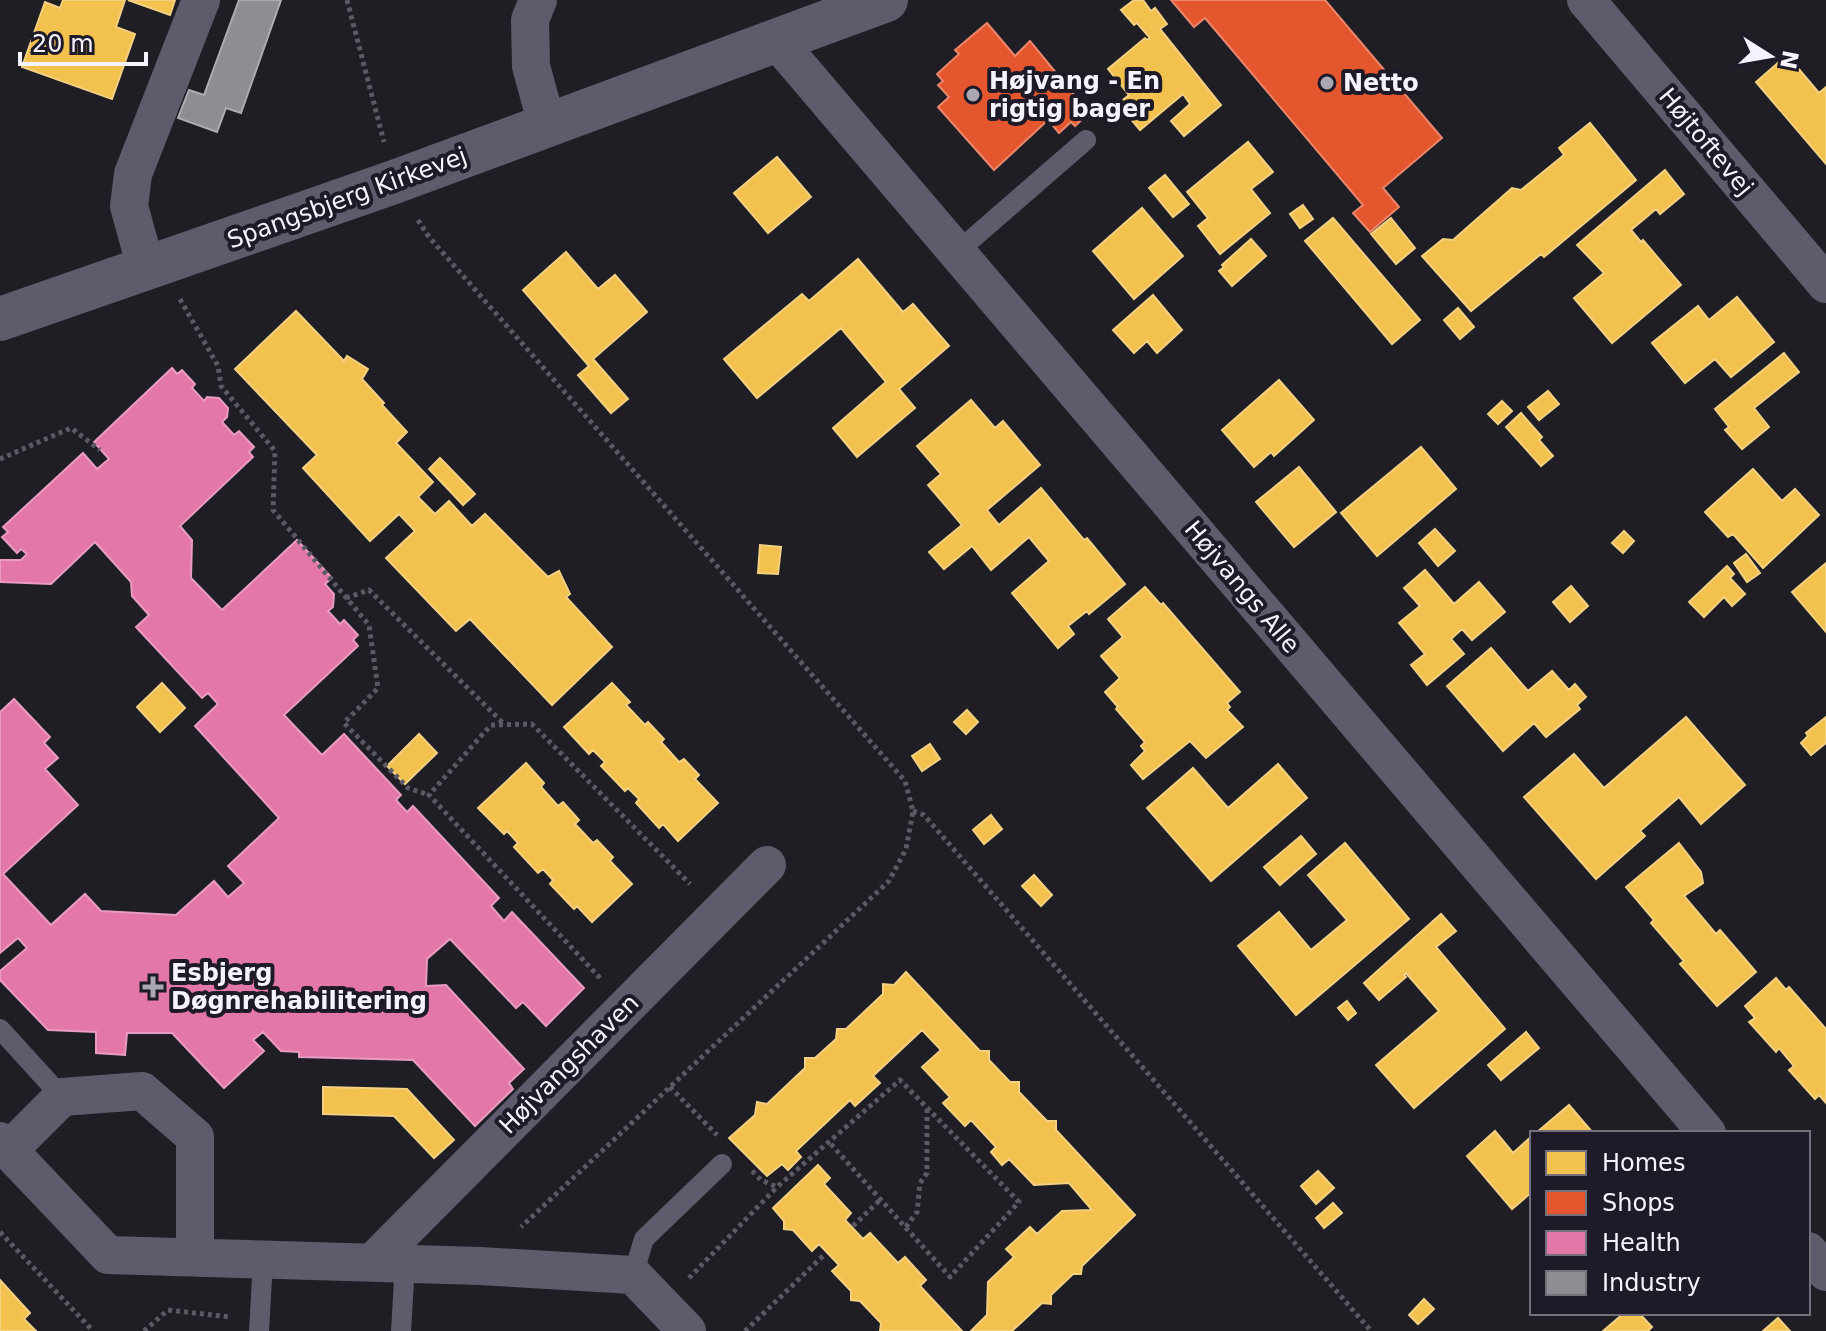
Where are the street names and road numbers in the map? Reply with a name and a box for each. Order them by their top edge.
street label: Højtoftevej [1653,83,1759,201]
street label: Spangsbjerg Kirkevej [223,142,471,254]
street label: Højvangs Alle [1179,515,1305,659]
street label: Højvangshaven [494,989,644,1139]

